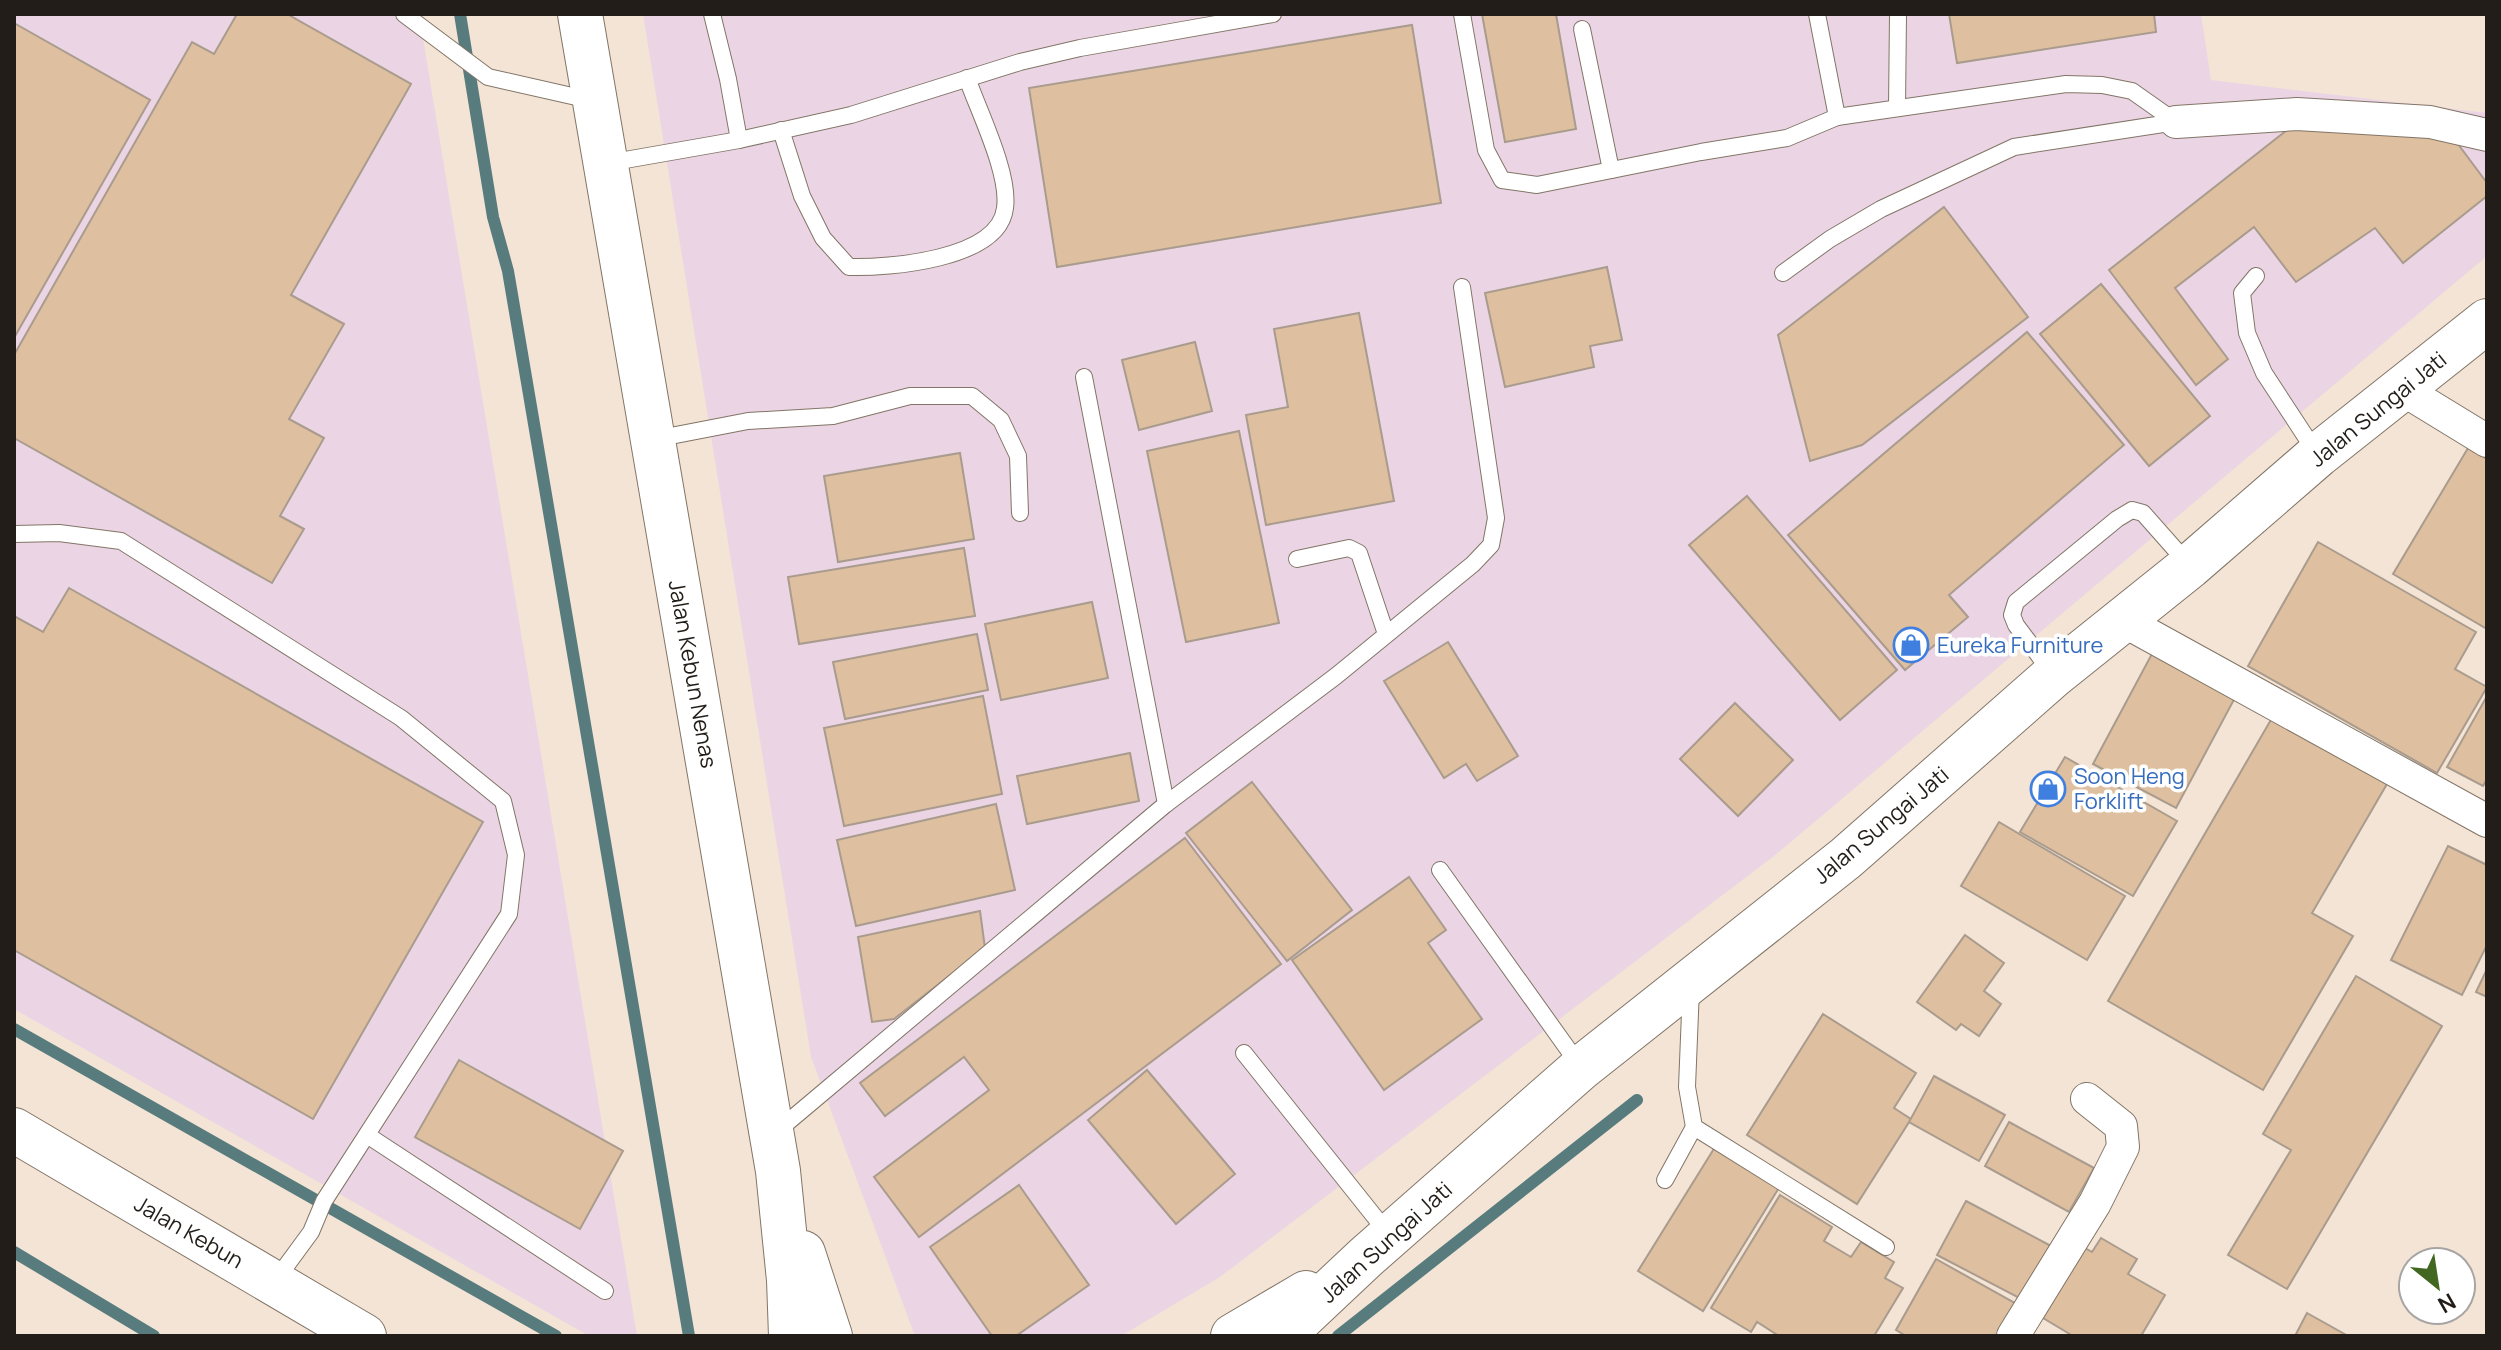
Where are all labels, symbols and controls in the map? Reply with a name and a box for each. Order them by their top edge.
street label: Jalan Sungai Jati [2303,344,2453,474]
street label: Jalan Kebun Nenas [662,578,724,770]
shop icon: Eureka Furniture [1892,626,1930,664]
place label: Eureka Furniture [1937,630,2104,660]
street label: Jalan Sungai Jati [1807,759,1955,891]
place label: Soon Heng Forklift [2074,761,2185,816]
shop icon: Soon Heng Forklift [2029,770,2067,808]
street label: Jalan Sungai Jati [1314,1175,1458,1309]
street label: Jalan Kebun [129,1189,249,1275]
north arrow [2397,1246,2477,1326]
text: N [2433,1286,2461,1320]

